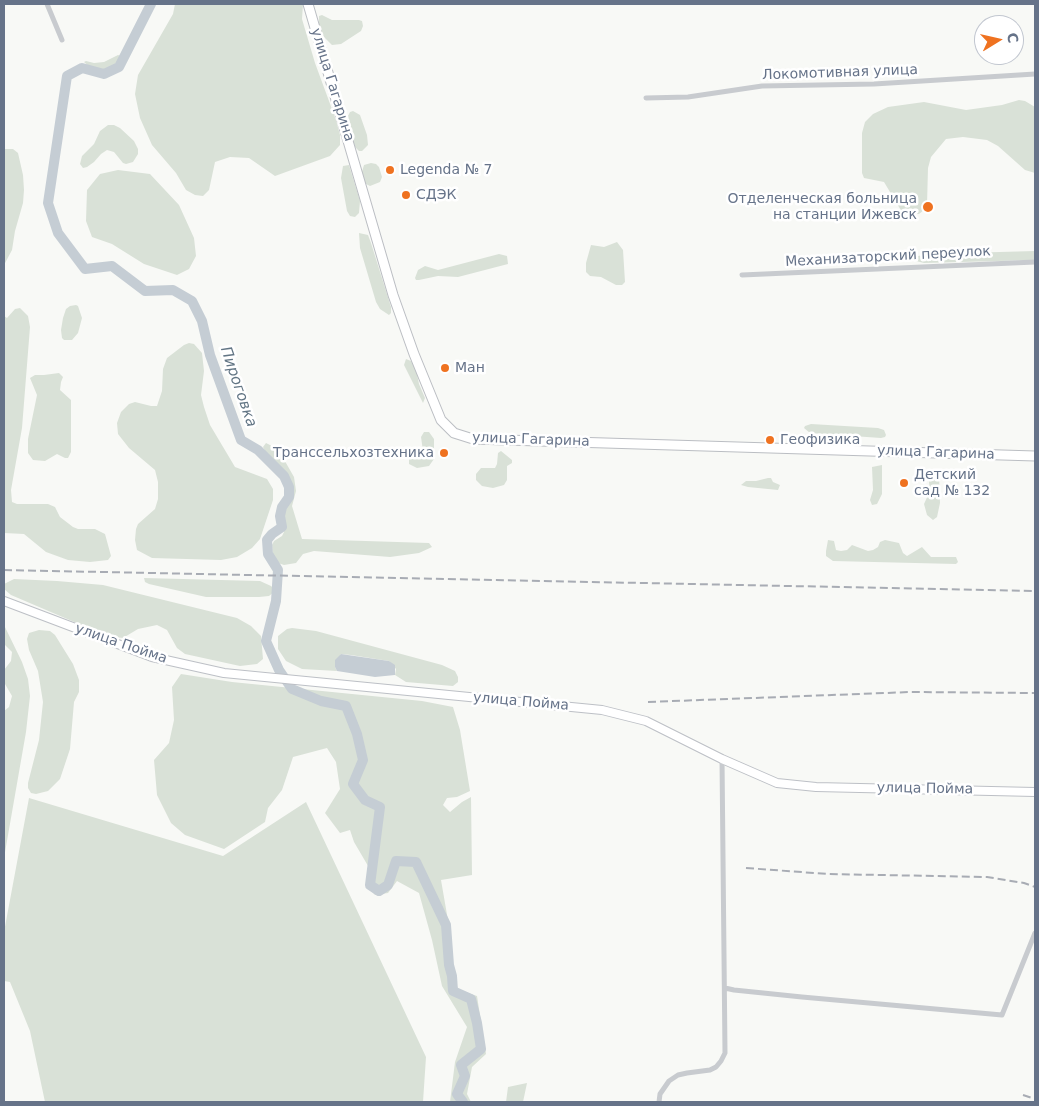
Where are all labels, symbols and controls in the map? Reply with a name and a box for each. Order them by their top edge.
north arrow [974,15,1024,65]
street label: улица Гагарина [307,26,357,144]
text: С [1004,31,1022,44]
street label: Локомотивная улица [762,62,918,84]
place label: Legenda № 7 [400,162,492,178]
marker: Legenda № 7 [384,164,396,176]
place label: СДЭК [416,187,456,203]
marker: СДЭК [400,189,412,201]
place label: Отделенческая больница на станции Ижевск [728,191,917,223]
marker: Отделенческая больница на станции Ижевск [921,200,935,214]
street label: Механизаторский переулок [785,243,991,271]
water label: Пироговка [216,344,260,430]
place label: Ман [455,360,485,376]
marker: Ман [439,362,451,374]
street label: улица Гагарина [472,430,590,450]
place label: Геофизика [780,432,860,448]
marker: Геофизика [764,434,776,446]
street label: улица Гагарина [877,443,995,463]
place label: Транссельхозтехника [273,445,434,461]
marker: Транссельхозтехника [438,447,450,459]
place label: Детский сад № 132 [914,467,990,500]
marker: Детский сад № 132 [898,477,910,489]
street label: улица Пойма [73,620,169,668]
street label: улица Пойма [472,689,570,715]
street label: улица Пойма [877,780,973,798]

